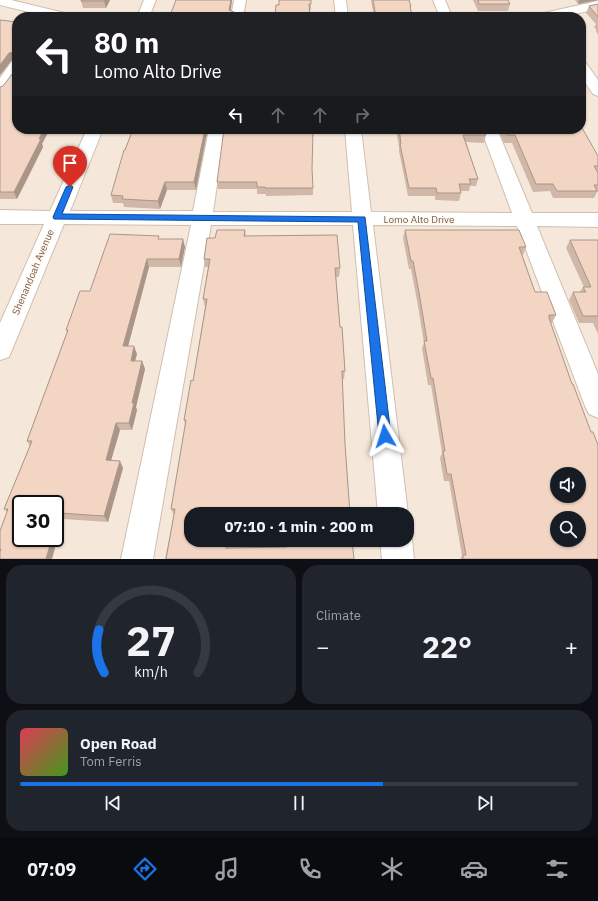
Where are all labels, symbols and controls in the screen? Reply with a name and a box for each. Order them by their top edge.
text: 80 m [94,24,159,61]
icon: left [28,28,80,80]
text: Lomo Alto Drive [94,60,222,83]
icon: left [225,104,247,126]
icon: ahead [267,104,289,126]
icon: ahead [309,104,331,126]
icon: right [351,104,373,126]
pin [53,146,87,187]
icon: arrive [59,152,81,174]
street label: Lomo Alto Drive [384,213,455,226]
street label: Shenandoah Avenue [9,227,57,317]
position arrow [364,415,406,457]
map controls [550,467,586,547]
button: sound [550,467,586,503]
speed limit sign: 30 [12,495,64,547]
button: search [550,511,586,547]
text: 07:10 · 1 min · 200 m [225,517,373,536]
text: Climate [316,607,361,624]
text: 27 [126,612,176,666]
text: 22° [422,627,472,666]
text: − [316,632,329,661]
text: + [565,632,578,661]
text: km/h [134,661,168,680]
text: Open Road [80,734,157,753]
text: Tom Ferris [80,753,142,770]
icon: previous [102,792,124,814]
icon: pause [288,792,310,814]
icon: next [474,792,496,814]
icon: directions [131,855,159,883]
icon: music [213,855,241,883]
icon: phone [296,855,324,883]
icon: climate [378,855,406,883]
icon: car [460,855,488,883]
icon: filters [543,855,571,883]
text: 07:09 [27,858,76,881]

